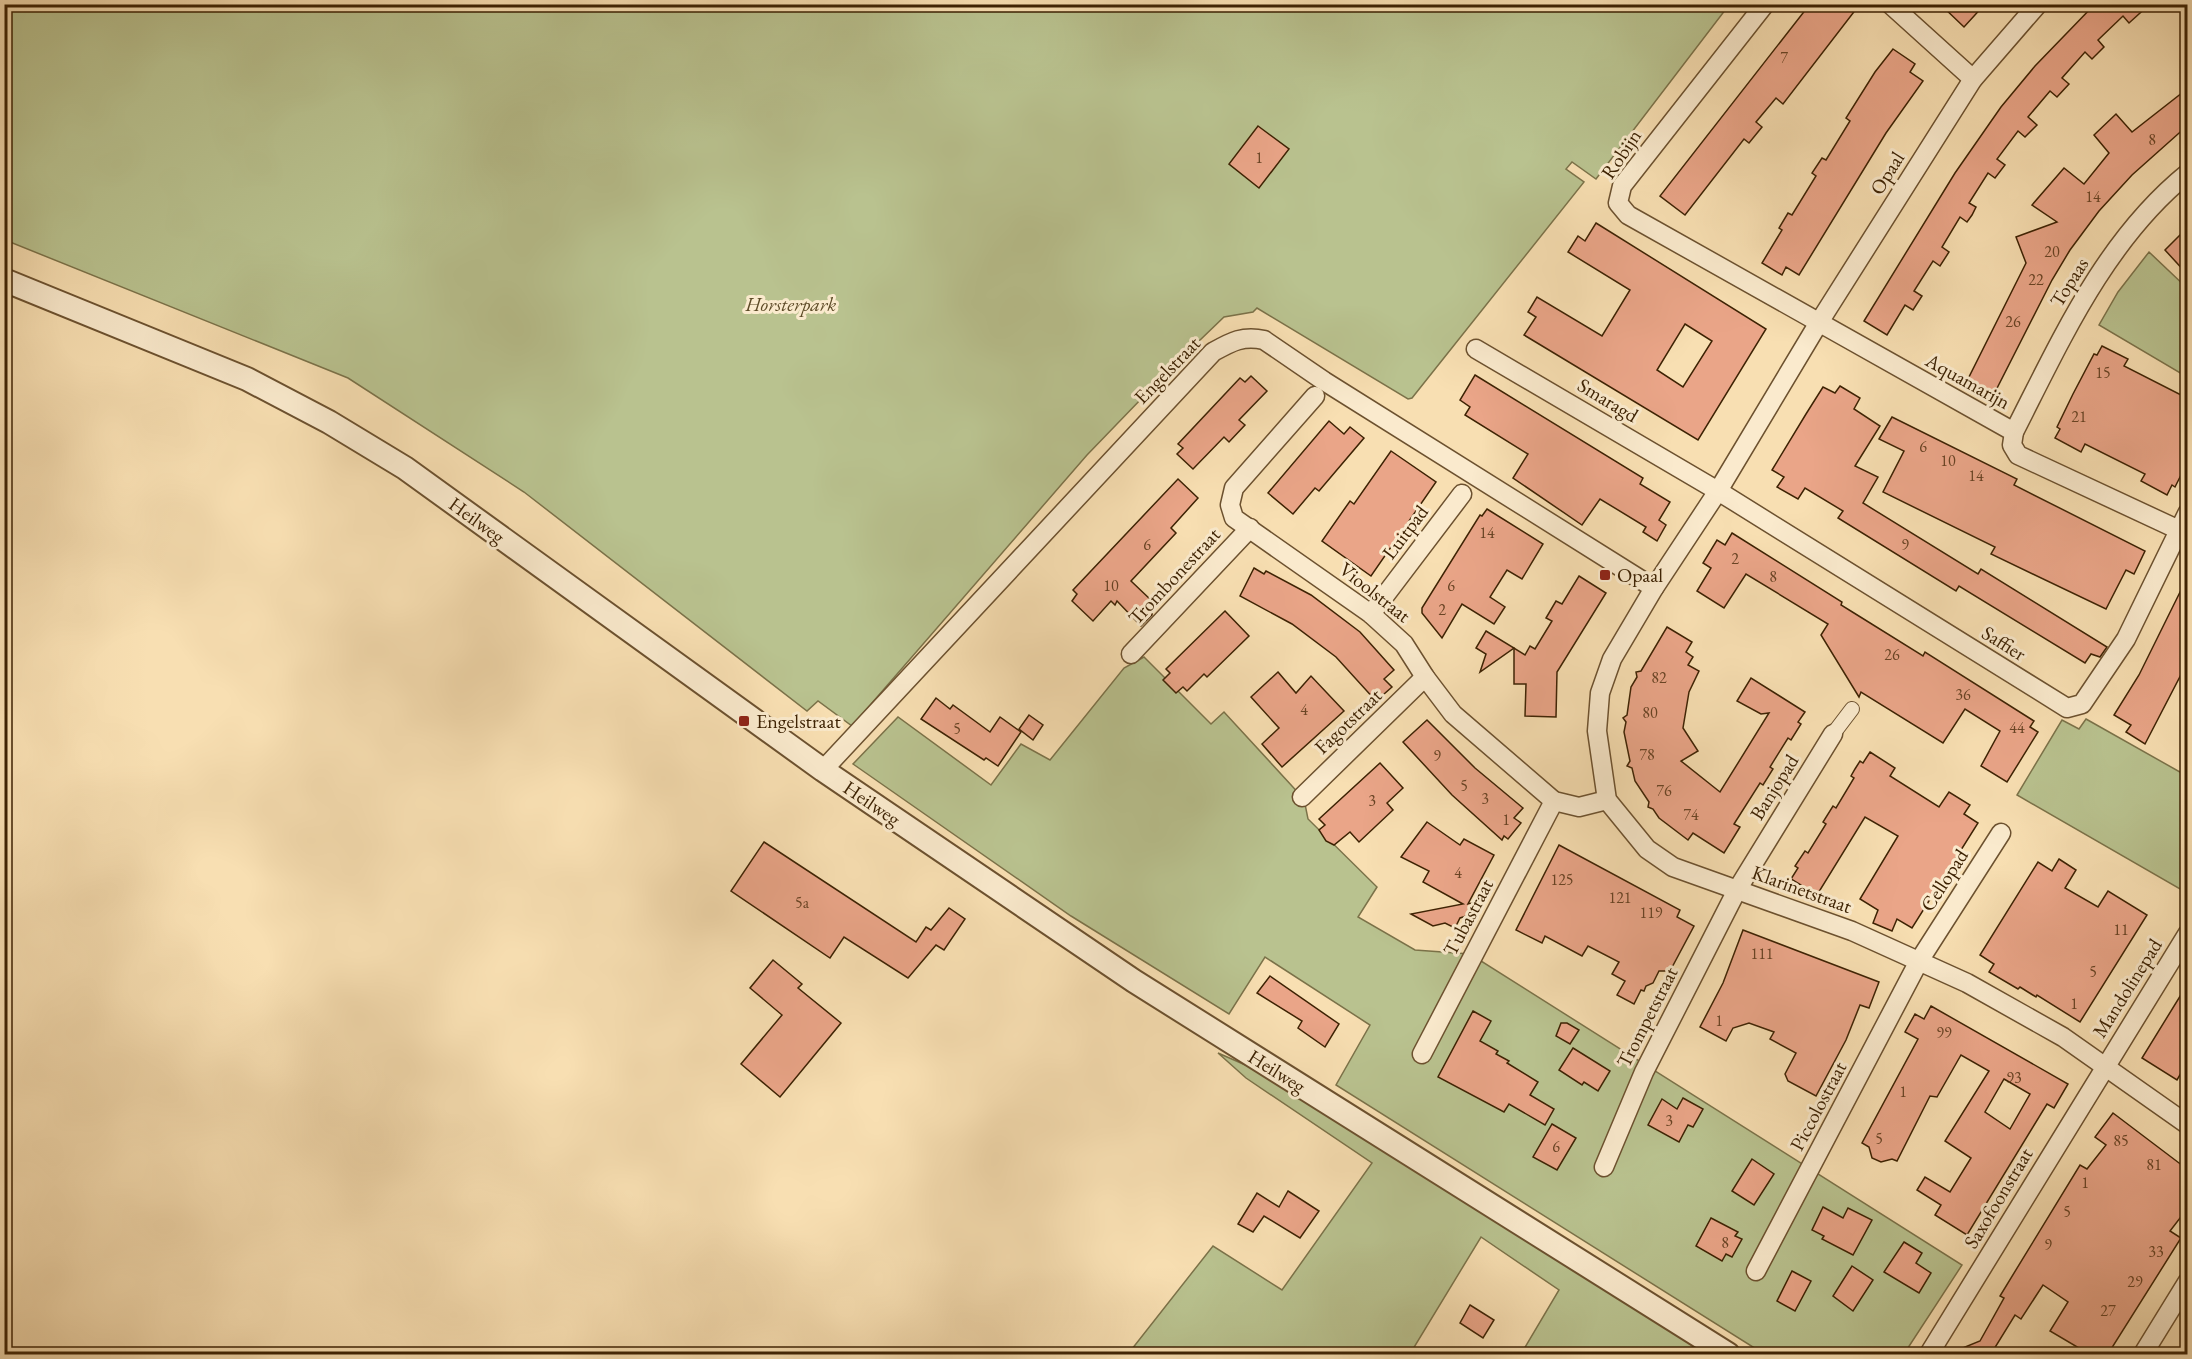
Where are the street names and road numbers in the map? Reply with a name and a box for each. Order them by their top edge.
street label: Robijn [1595,124,1647,184]
street label: Opaal [1864,146,1910,199]
street label: Topaas [2044,252,2094,312]
street label: Engelstraat [1128,330,1206,410]
street label: Aquamarijn [1920,347,2015,415]
street label: Smaragd [1573,372,1644,429]
street label: Heilweg [444,491,511,549]
street label: Luitpad [1376,499,1434,564]
street label: Trombonestraat [1122,521,1226,630]
street label: Vioolstraat [1334,556,1417,629]
street label: Saffier [1977,619,2031,667]
street label: Fagotstraat [1309,682,1388,760]
street label: Banjopad [1744,749,1805,825]
street label: Heilweg [838,774,906,832]
street label: Cellopad [1914,843,1974,916]
street label: Klarinetstraat [1749,859,1856,919]
street label: Tubastraat [1437,873,1499,960]
street label: Mandolinepad [2086,933,2168,1042]
street label: Trompetstraat [1611,962,1684,1072]
street label: Heilweg [1243,1043,1311,1099]
street label: Piccolostraat [1784,1056,1853,1155]
street label: Saxofoonstraat [1958,1142,2039,1253]

